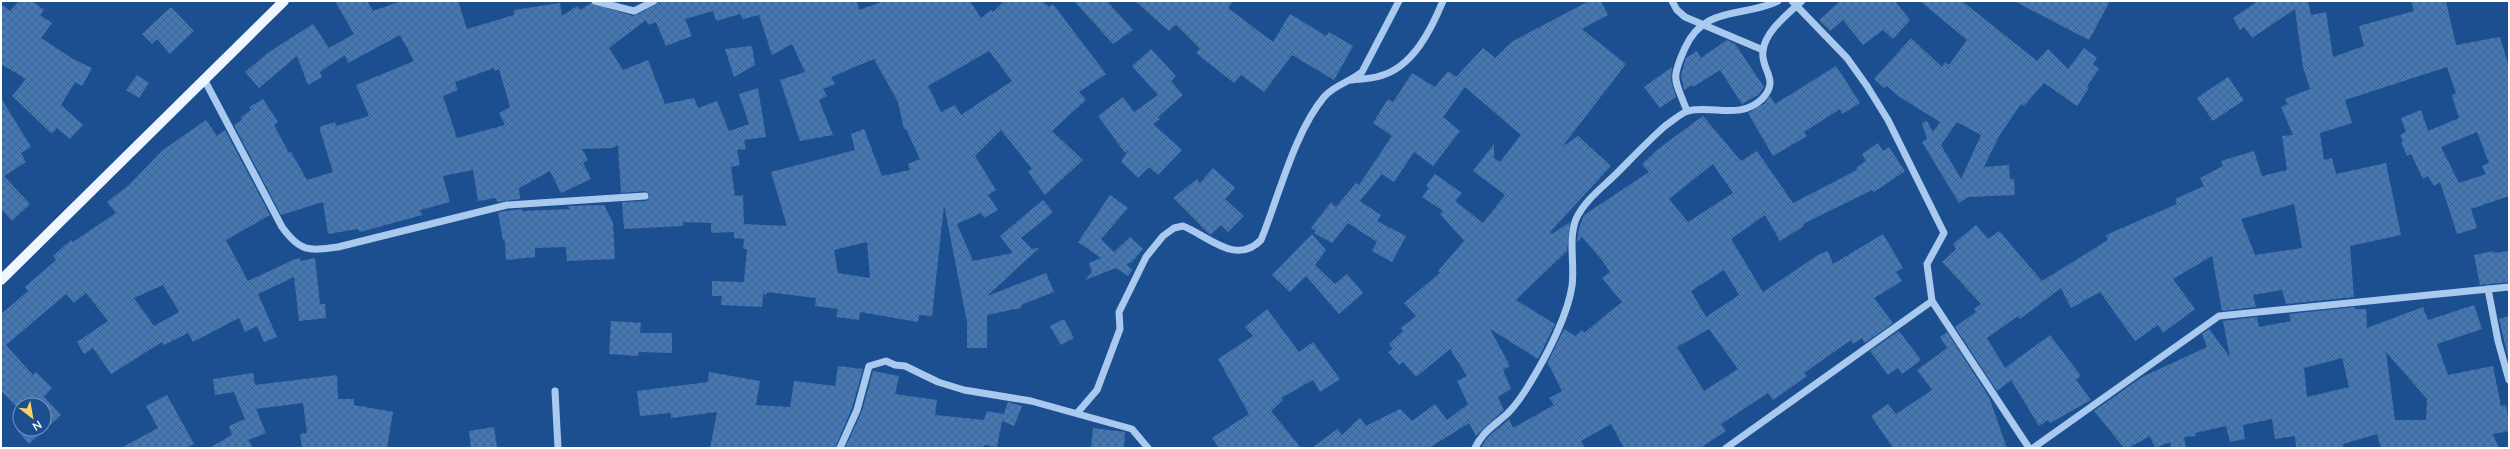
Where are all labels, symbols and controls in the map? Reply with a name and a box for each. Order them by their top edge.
north arrow [12,397,52,437]
text: N [30,418,44,434]

